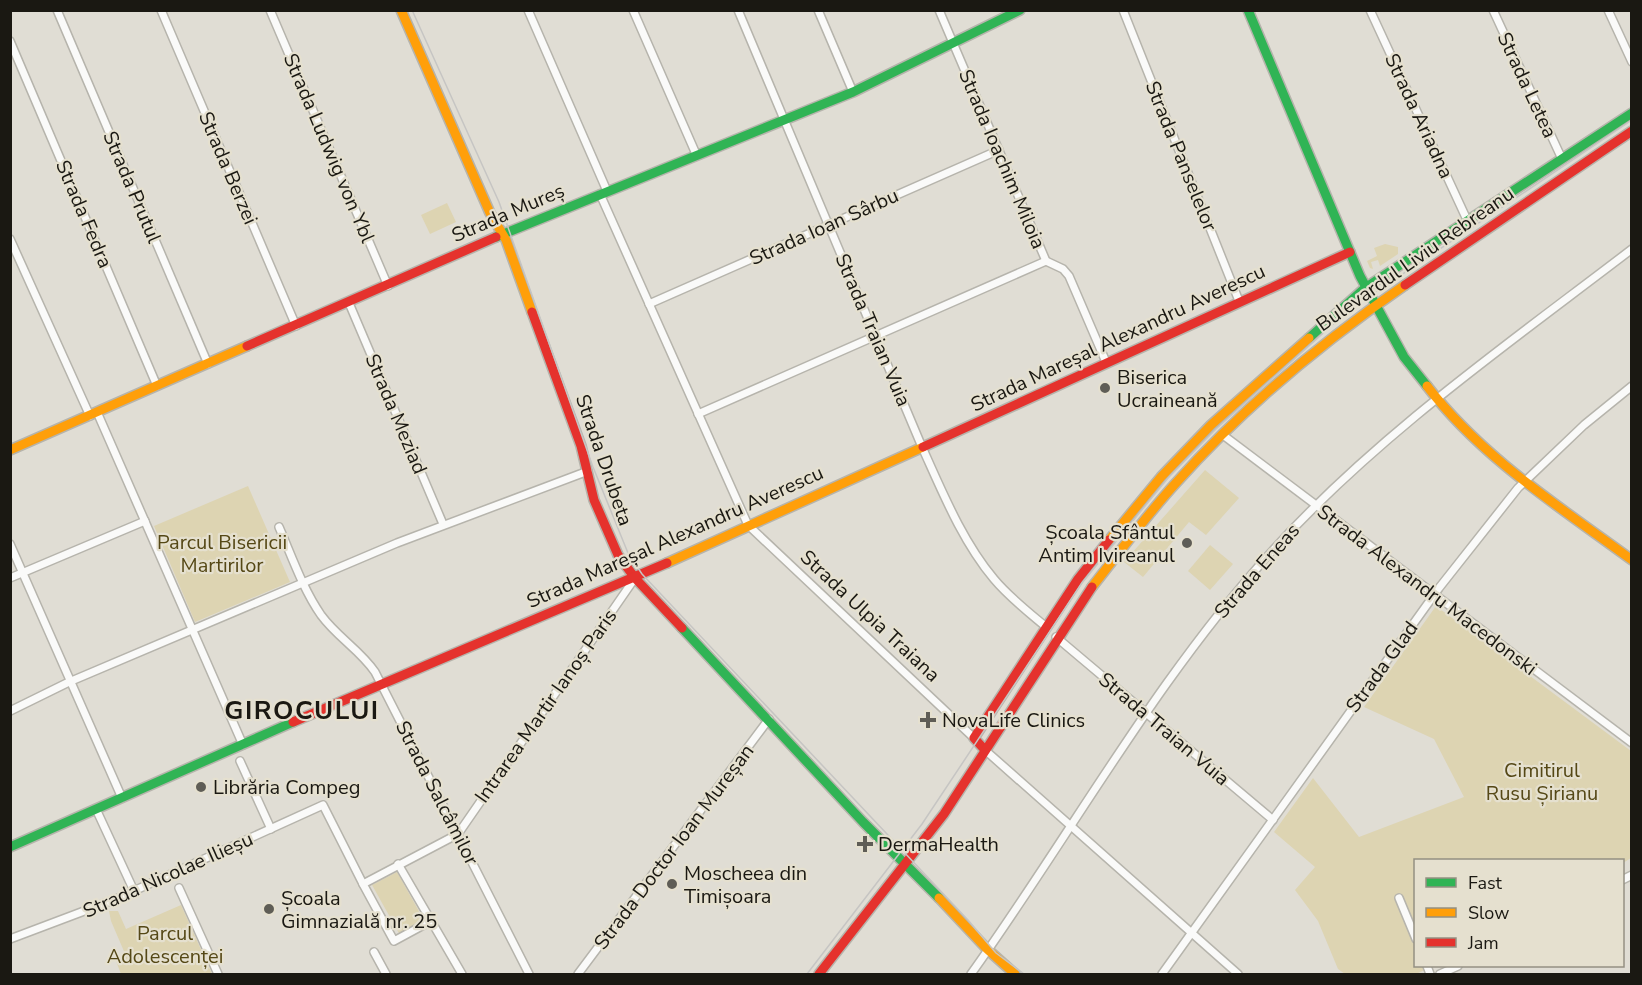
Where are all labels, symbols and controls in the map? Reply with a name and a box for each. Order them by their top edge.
street label: Strada Letea [1491,28,1563,142]
street label: Strada Ludwig von Ybl [277,49,381,247]
street label: Strada Ariadna [1378,49,1460,183]
street label: Strada Ioachim Miloia [952,65,1052,253]
street label: Strada Panselelor [1139,77,1223,235]
street label: Strada Berzei [192,107,264,229]
street label: Strada Prutul [96,127,168,247]
street label: Strada Fedra [49,156,119,272]
street label: Strada Mureș [448,177,568,249]
street label: Bulevardul Liviu Rebreanu [1311,180,1519,338]
street label: Strada Ioan Sârbu [745,182,903,272]
street label: Strada Traian Vuia [829,249,917,411]
street label: Strada Mareșal Alexandru Averescu [966,258,1270,418]
street label: Strada Meziad [359,350,433,478]
place label: Biserica Ucraineană [1117,364,1218,414]
marker: Biserica Ucraineană [1098,381,1112,395]
street label: Strada Drubeta [569,391,639,529]
street label: Strada Mareșal Alexandru Averescu [522,459,828,615]
street label: Strada Alexandru Macedonski [1312,498,1542,682]
street label: Strada Eneas [1208,518,1306,624]
place label: Școala Sfântul Antim Ivireanul [1038,519,1175,569]
park label: Parcul Bisericii Martirilor [157,529,287,579]
marker: Școala Sfântul Antim Ivireanul [1180,536,1194,550]
street label: Strada Ulpia Traiana [794,544,946,688]
street label: Intrarea Martir Ianoș Paris [469,604,623,808]
street label: Strada Glad [1340,616,1424,718]
street label: Strada Traian Vuia [1093,666,1235,792]
district label: GIROCULUI [224,693,380,728]
place label: NovaLife Clinics [942,707,1085,734]
marker: NovaLife Clinics [919,711,937,729]
street label: Strada Salcâmilor [389,716,485,870]
street label: Strada Doctor Ioan Mureșan [588,739,760,955]
park label: Cimitirul Rusu Șirianu [1486,757,1598,807]
place label: Librăria Compeg [213,774,360,801]
marker: Librăria Compeg [194,780,208,794]
street label: Strada Nicolae Ilieșu [79,825,257,925]
place label: DermaHealth [878,831,999,858]
marker: DermaHealth [856,835,874,853]
legend [1414,859,1624,967]
place label: Moscheea din Timișoara [684,860,807,910]
text: Fast [1468,871,1503,895]
marker: Moscheea din Timișoara [665,877,679,891]
place label: Școala Gimnazială nr. 25 [281,885,437,935]
text: Slow [1468,901,1509,925]
marker: Școala Gimnazială nr. 25 [262,902,276,916]
park label: Parcul Adolescenței [107,920,223,970]
text: Jam [1467,931,1499,955]

